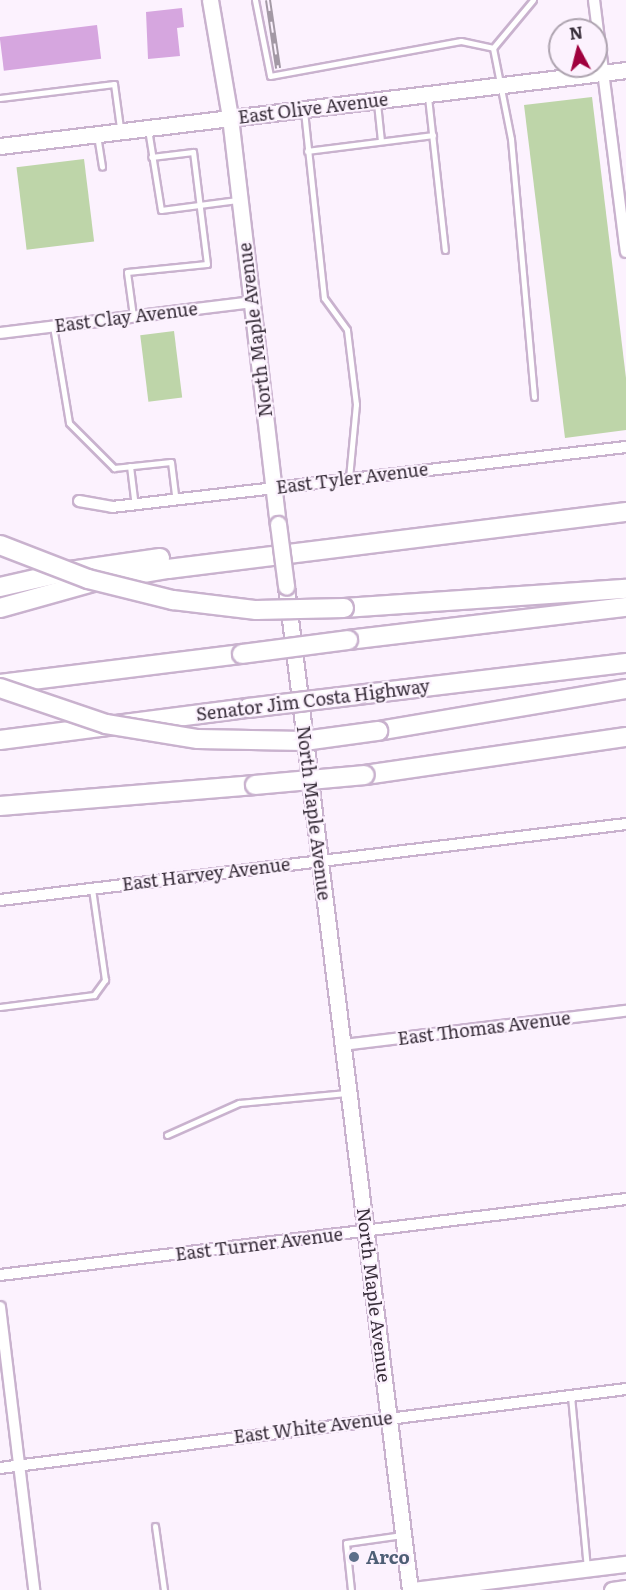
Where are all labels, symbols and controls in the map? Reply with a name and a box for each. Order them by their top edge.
north arrow [548,18,608,78]
text: N [568,19,584,45]
street label: East Olive Avenue [237,88,389,128]
street label: North Maple Avenue [234,241,276,419]
street label: East Clay Avenue [53,297,199,337]
street label: East Tyler Avenue [275,458,429,498]
street label: Senator Jim Costa Highway [195,675,431,725]
street label: North Maple Avenue [293,724,335,902]
street label: East Harvey Avenue [121,853,291,895]
street label: East Thomas Avenue [396,1007,572,1049]
street label: North Maple Avenue [353,1206,395,1384]
street label: East Turner Avenue [174,1223,344,1265]
street label: East White Avenue [232,1407,394,1447]
place label: Arco [366,1546,410,1568]
marker: Arco [347,1550,361,1564]

